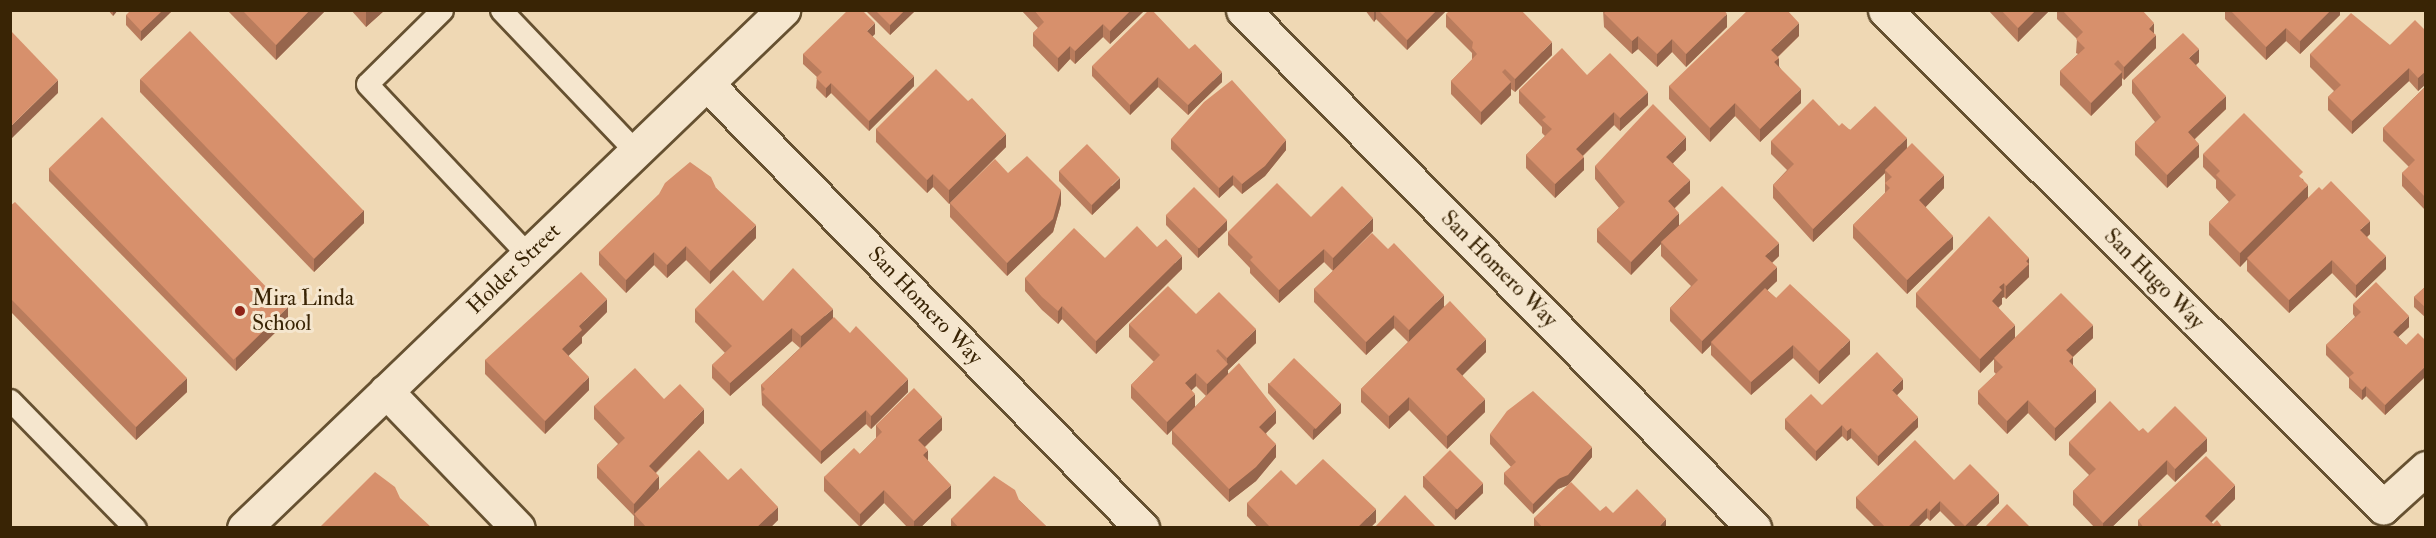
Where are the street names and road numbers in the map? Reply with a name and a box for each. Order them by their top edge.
street label: San Homero Way [1435,205,1563,333]
street label: Holder Street [462,218,566,320]
street label: San Hugo Way [2098,223,2210,335]
street label: San Homero Way [862,241,988,371]

